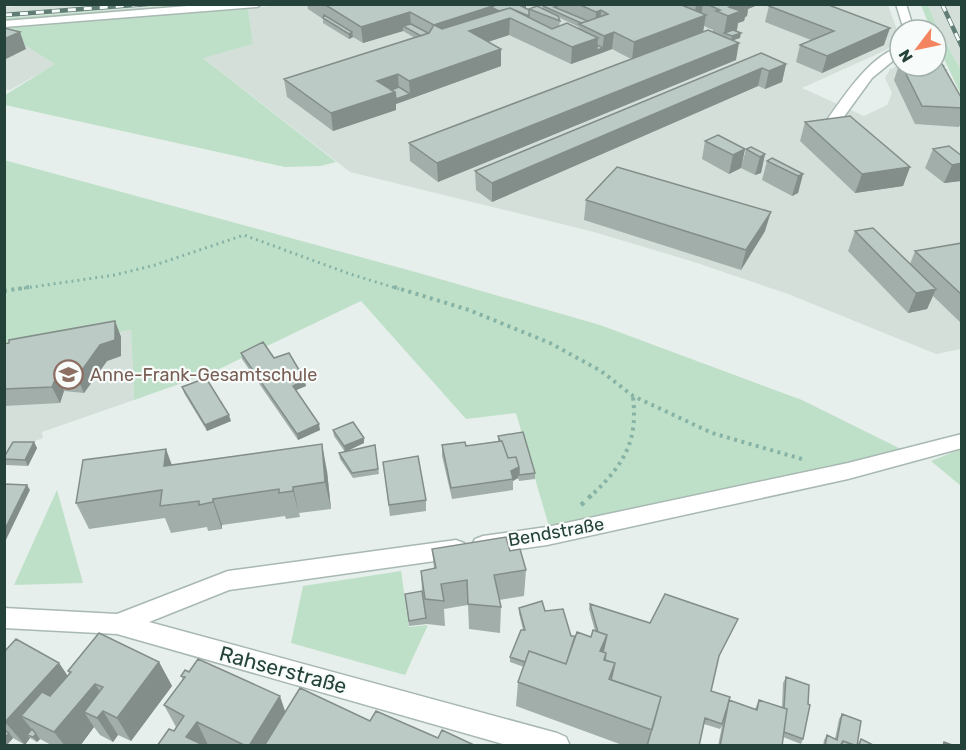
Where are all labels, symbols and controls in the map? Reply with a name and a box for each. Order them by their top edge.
north arrow [888,18,948,78]
text: N [895,46,917,66]
school or university icon: Anne-Frank-Gesamtschule [53,359,85,391]
place label: Anne-Frank-Gesamtschule [90,364,317,386]
street label: Bendstraße [506,513,606,551]
street label: Rahserstraße [217,640,350,699]

